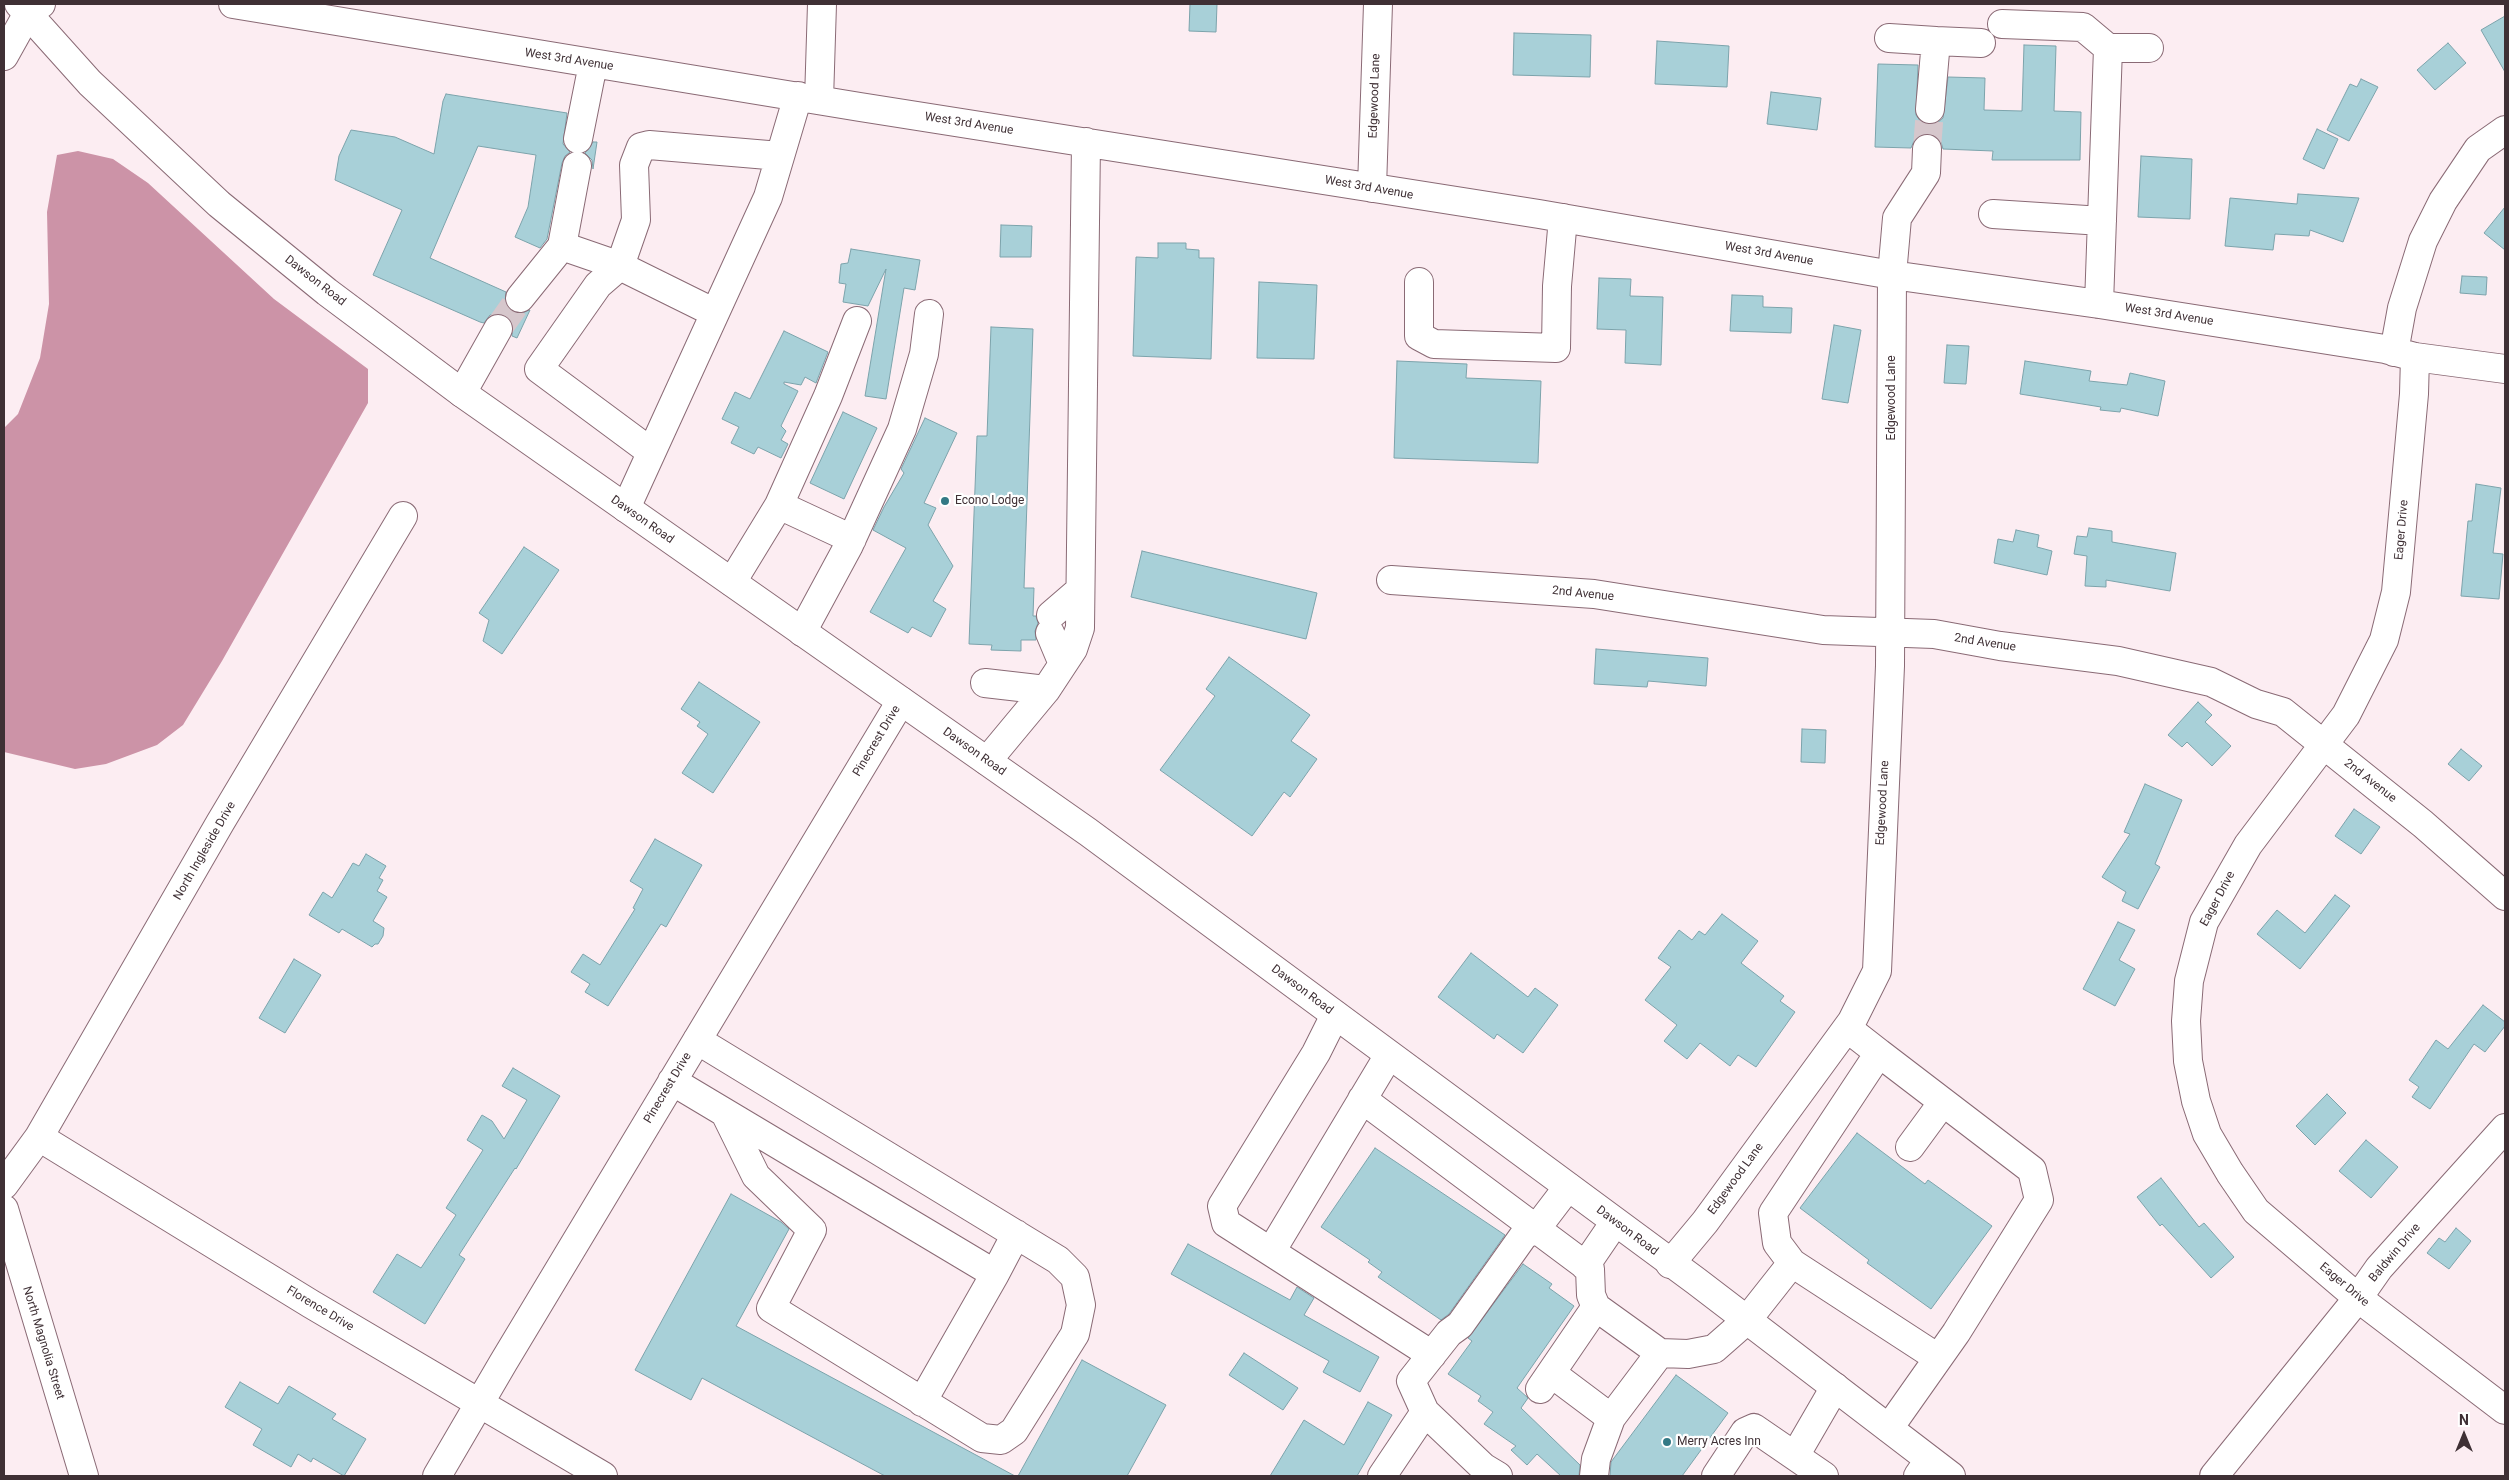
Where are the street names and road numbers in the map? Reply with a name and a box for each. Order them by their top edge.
street label: West 3rd Avenue [524,46,614,74]
street label: Edgewood Lane [1366,53,1384,139]
street label: West 3rd Avenue [924,110,1014,138]
street label: West 3rd Avenue [1324,173,1414,203]
street label: West 3rd Avenue [1724,239,1814,269]
street label: Dawson Road [282,253,348,309]
street label: West 3rd Avenue [2124,301,2214,329]
street label: Edgewood Lane [1885,355,1899,441]
street label: Dawson Road [608,493,676,547]
street label: Eager Drive [2392,499,2412,561]
street label: 2nd Avenue [1551,584,1615,604]
street label: 2nd Avenue [1953,631,2017,655]
street label: Pinecrest Drive [850,703,904,779]
street label: Dawson Road [940,725,1008,779]
street label: 2nd Avenue [2341,756,2399,806]
street label: Edgewood Lane [1874,760,1892,846]
street label: North Ingleside Drive [171,799,239,903]
street label: Eager Drive [2197,869,2239,929]
street label: Dawson Road [1268,962,1336,1018]
street label: Pinecrest Drive [641,1050,695,1126]
street label: Edgewood Lane [1705,1140,1767,1218]
street label: Dawson Road [1593,1203,1661,1259]
street label: Baldwin Drive [2366,1221,2424,1285]
street label: Eager Drive [2316,1260,2372,1310]
street label: Florence Drive [284,1283,356,1335]
street label: North Magnolia Street [19,1285,67,1401]

